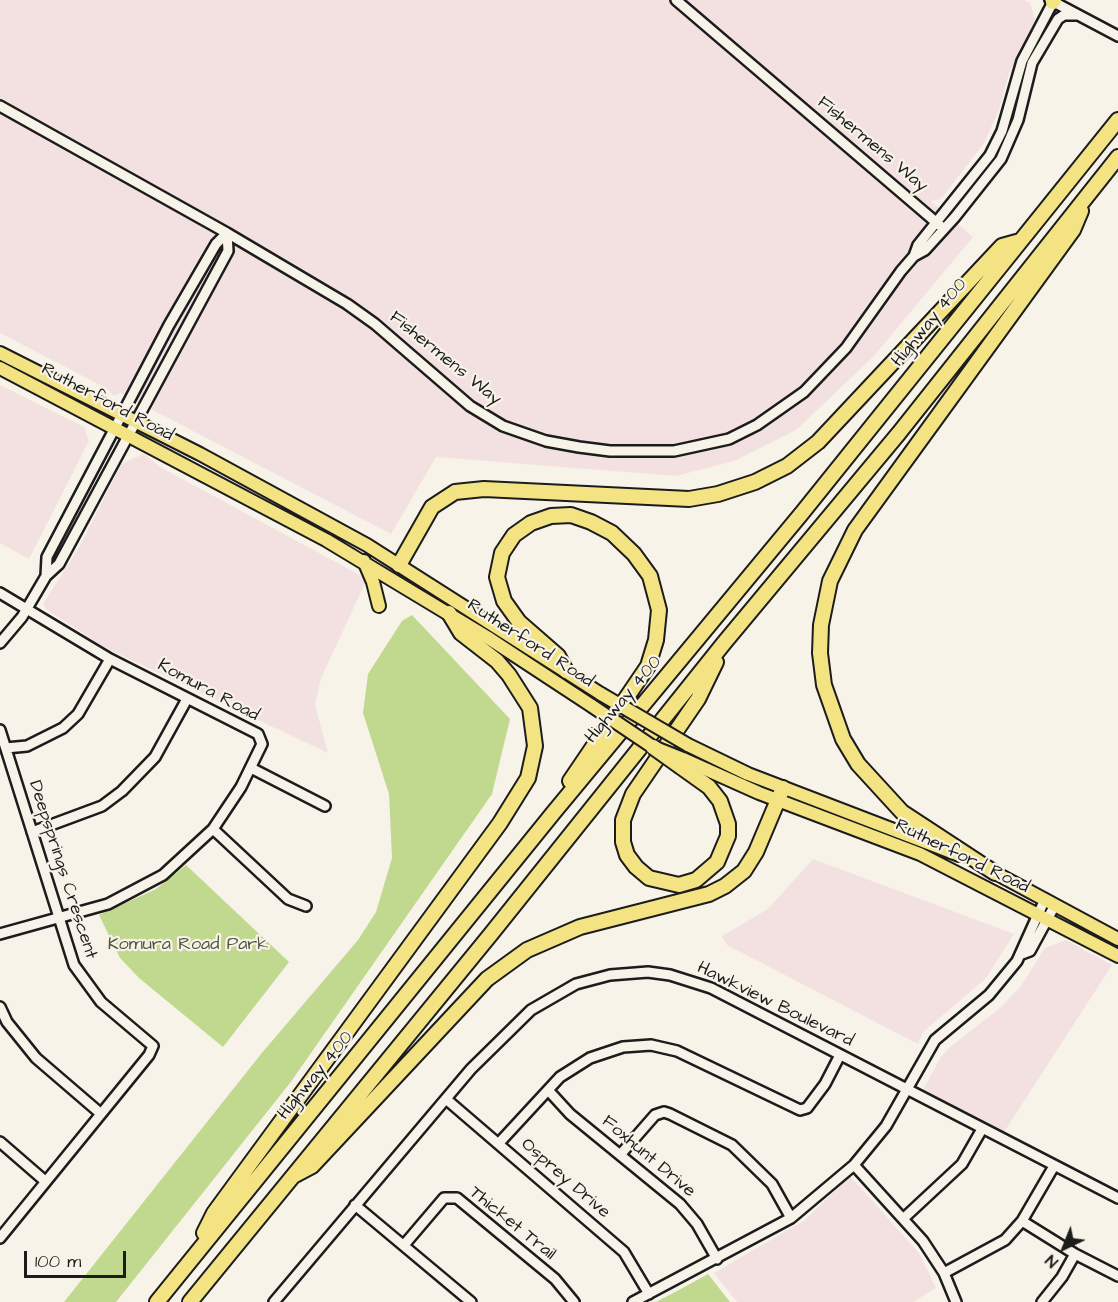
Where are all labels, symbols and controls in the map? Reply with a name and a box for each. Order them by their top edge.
street label: Fishermens Way [812,92,932,198]
street label: Highway 400 [888,274,972,372]
street label: Fishermens Way [385,307,505,411]
street label: Rutherford Road [37,359,177,447]
street label: Rutherford Road [463,595,597,693]
street label: Highway 400 [581,652,667,748]
street label: Komura Road [154,655,262,727]
street label: Deepsprings Crescent [23,778,101,962]
street label: Rutherford Road [891,815,1033,899]
park label: Komura Road Park [108,934,268,956]
street label: Hawkview Boulevard [693,958,857,1052]
street label: Highway 400 [274,1027,358,1125]
street label: Foxhunt Drive [597,1111,699,1203]
street label: Osprey Drive [516,1134,614,1224]
street label: Thicket Trail [464,1182,560,1266]
north arrow [1034,1218,1094,1278]
scale bar [27,1239,129,1277]
text: 100 m [35,1249,81,1274]
text: N [1041,1250,1063,1273]

